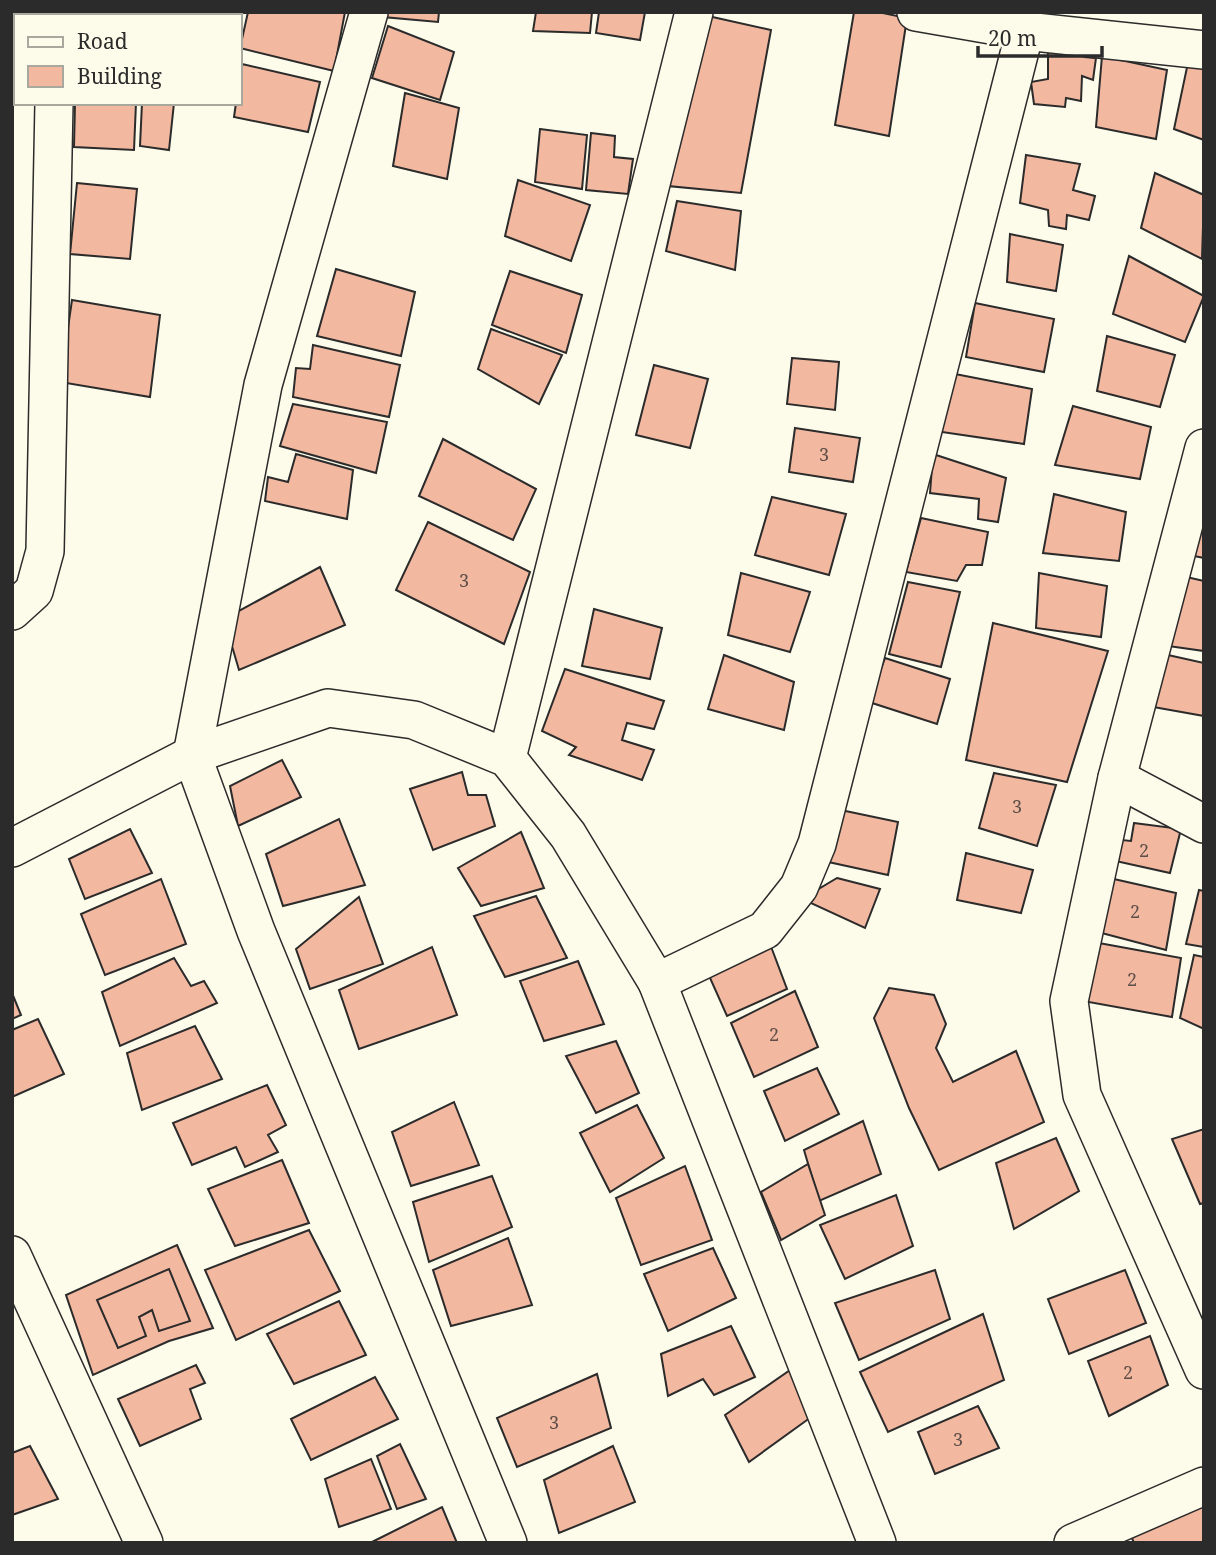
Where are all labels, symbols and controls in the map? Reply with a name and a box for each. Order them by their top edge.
legend [14,14,242,105]
scale bar [978,14,1102,58]
text: 20 m [988,24,1037,52]
text: Road [77,27,128,55]
text: Building [77,62,162,90]
house number: 3 [819,442,829,466]
house number: 3 [459,568,469,592]
house number: 3 [1012,794,1022,818]
house number: 2 [1139,838,1149,862]
house number: 2 [1130,899,1140,923]
house number: 2 [1127,967,1137,991]
house number: 2 [769,1022,779,1046]
house number: 2 [1123,1360,1133,1384]
house number: 3 [549,1410,559,1434]
house number: 3 [953,1427,963,1451]

